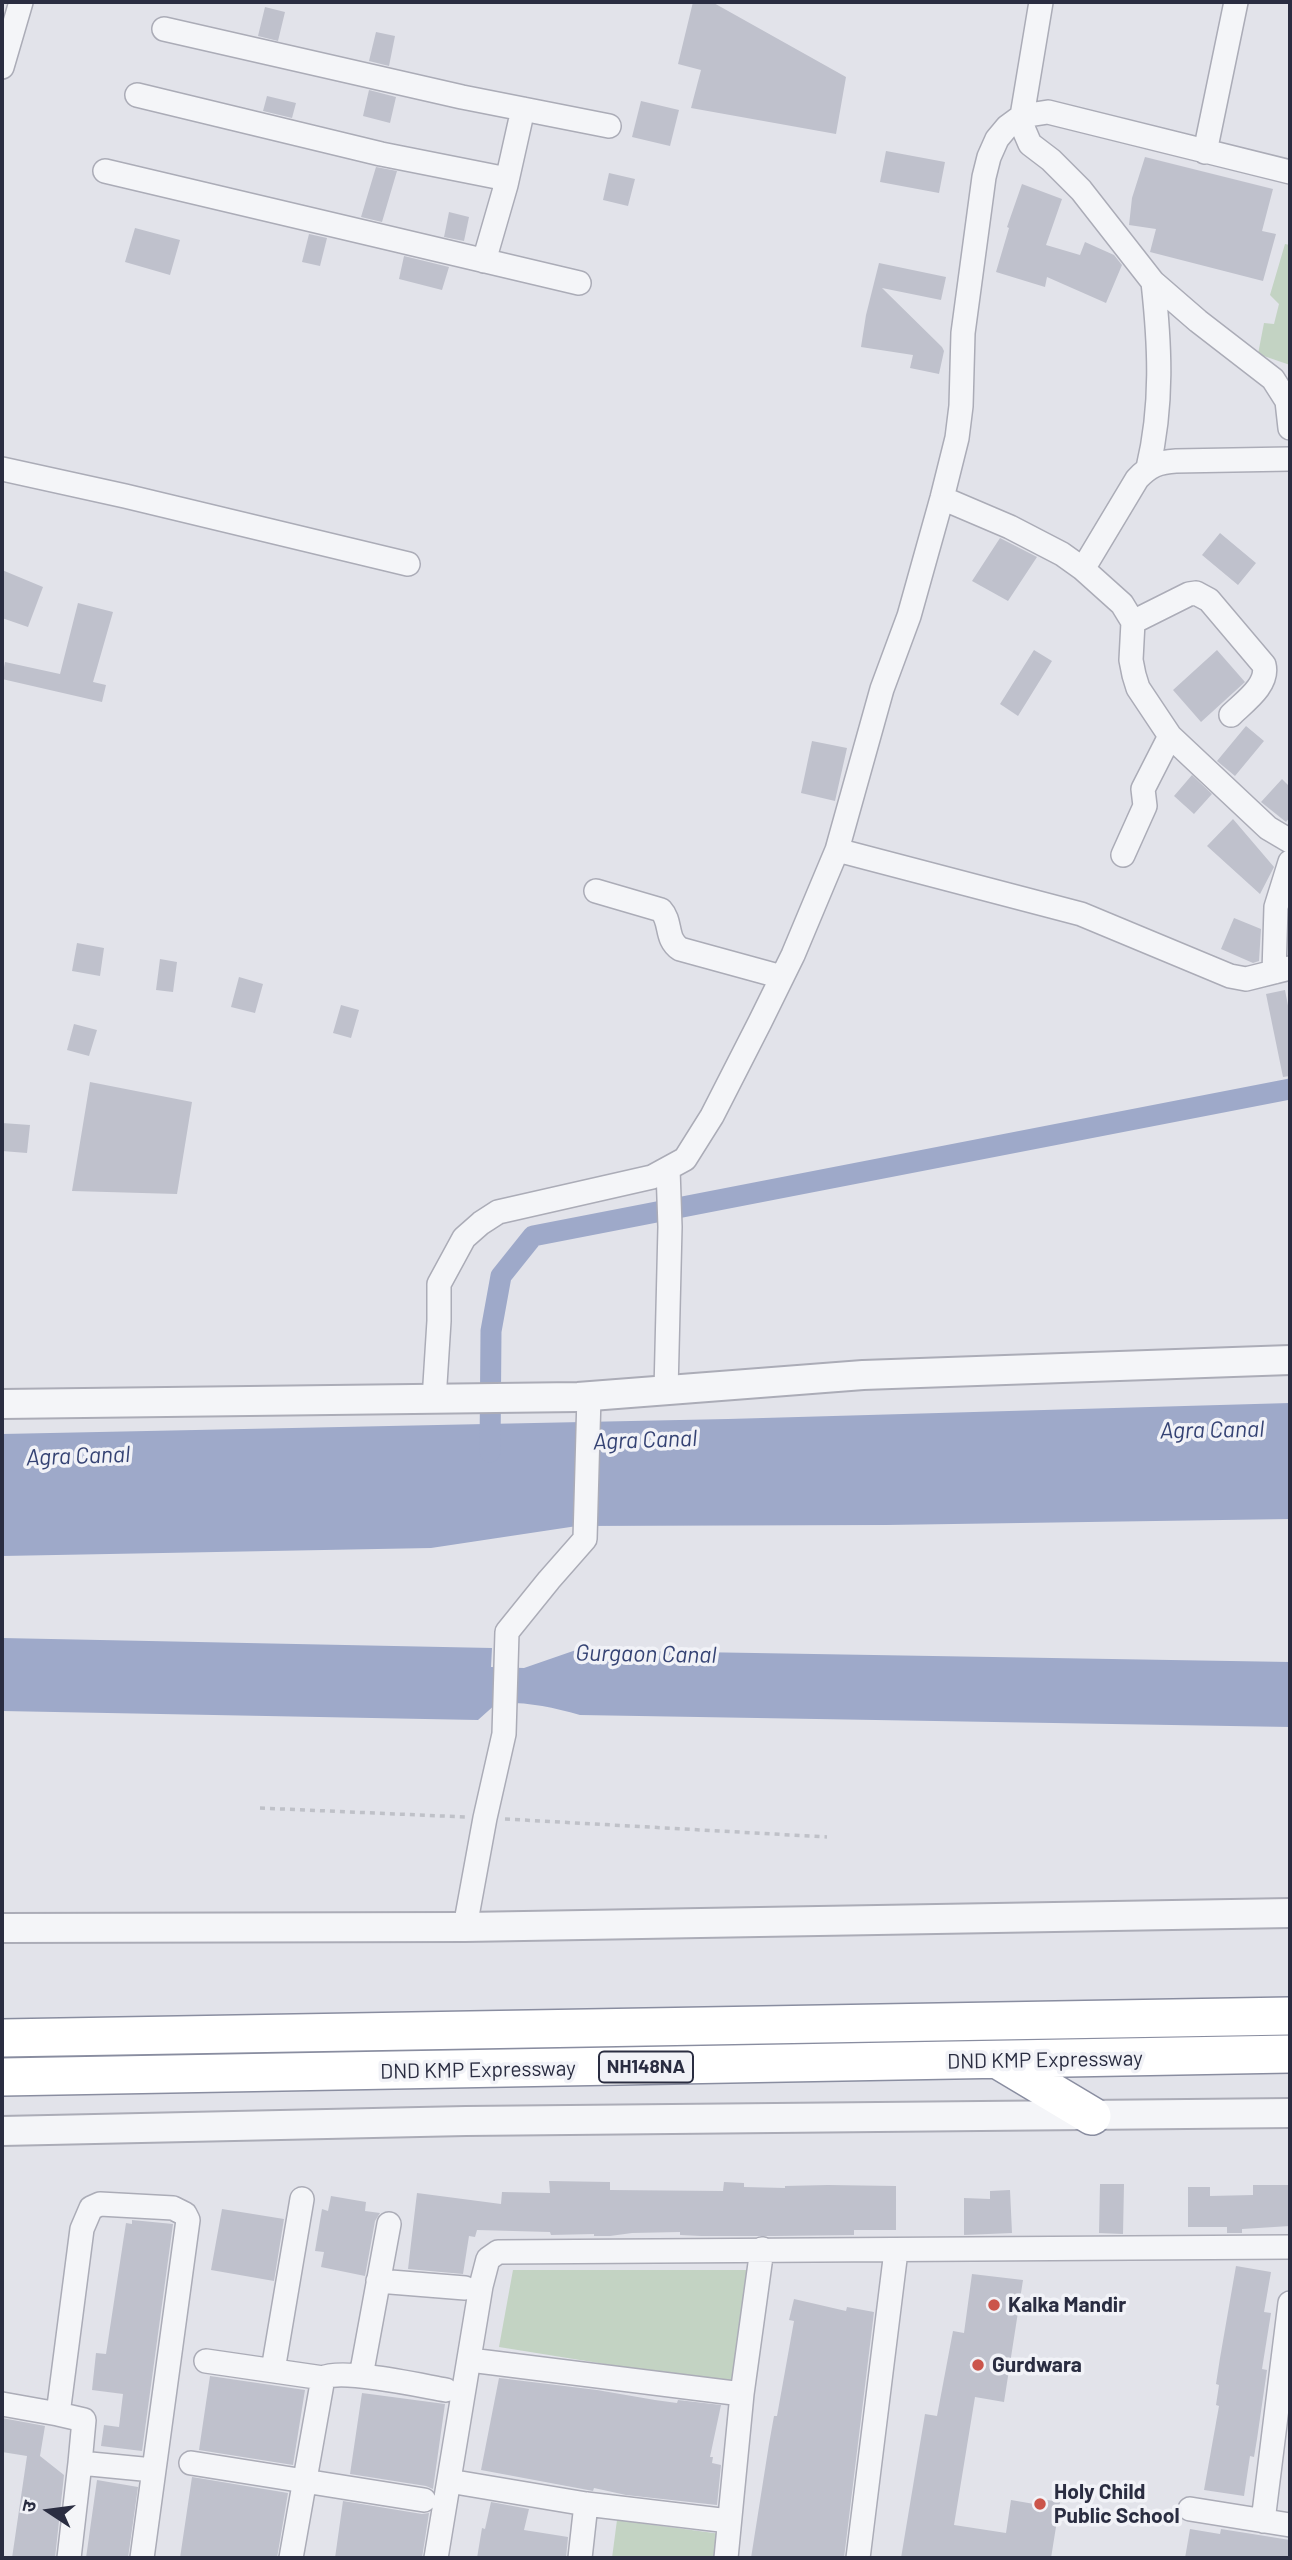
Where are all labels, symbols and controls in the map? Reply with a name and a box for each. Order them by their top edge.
water label: Agra Canal [1160,1415,1264,1445]
water label: Agra Canal [592,1424,698,1456]
water label: Agra Canal [25,1440,131,1472]
water label: Gurgaon Canal [575,1639,717,1669]
street label: DND KMP Expressway [947,2046,1143,2074]
road number: NH148NA [599,2052,693,2082]
street label: DND KMP Expressway [380,2056,576,2084]
place label: Kalka Mandir [1008,2292,1126,2318]
marker: Kalka Mandir [986,2297,1002,2313]
place label: Gurdwara [992,2352,1082,2378]
marker: Gurdwara [970,2357,986,2373]
north arrow [14,2476,84,2546]
place label: Holy Child Public School [1054,2479,1180,2529]
marker: Holy Child Public School [1032,2496,1048,2512]
text: उ [16,2498,41,2514]

